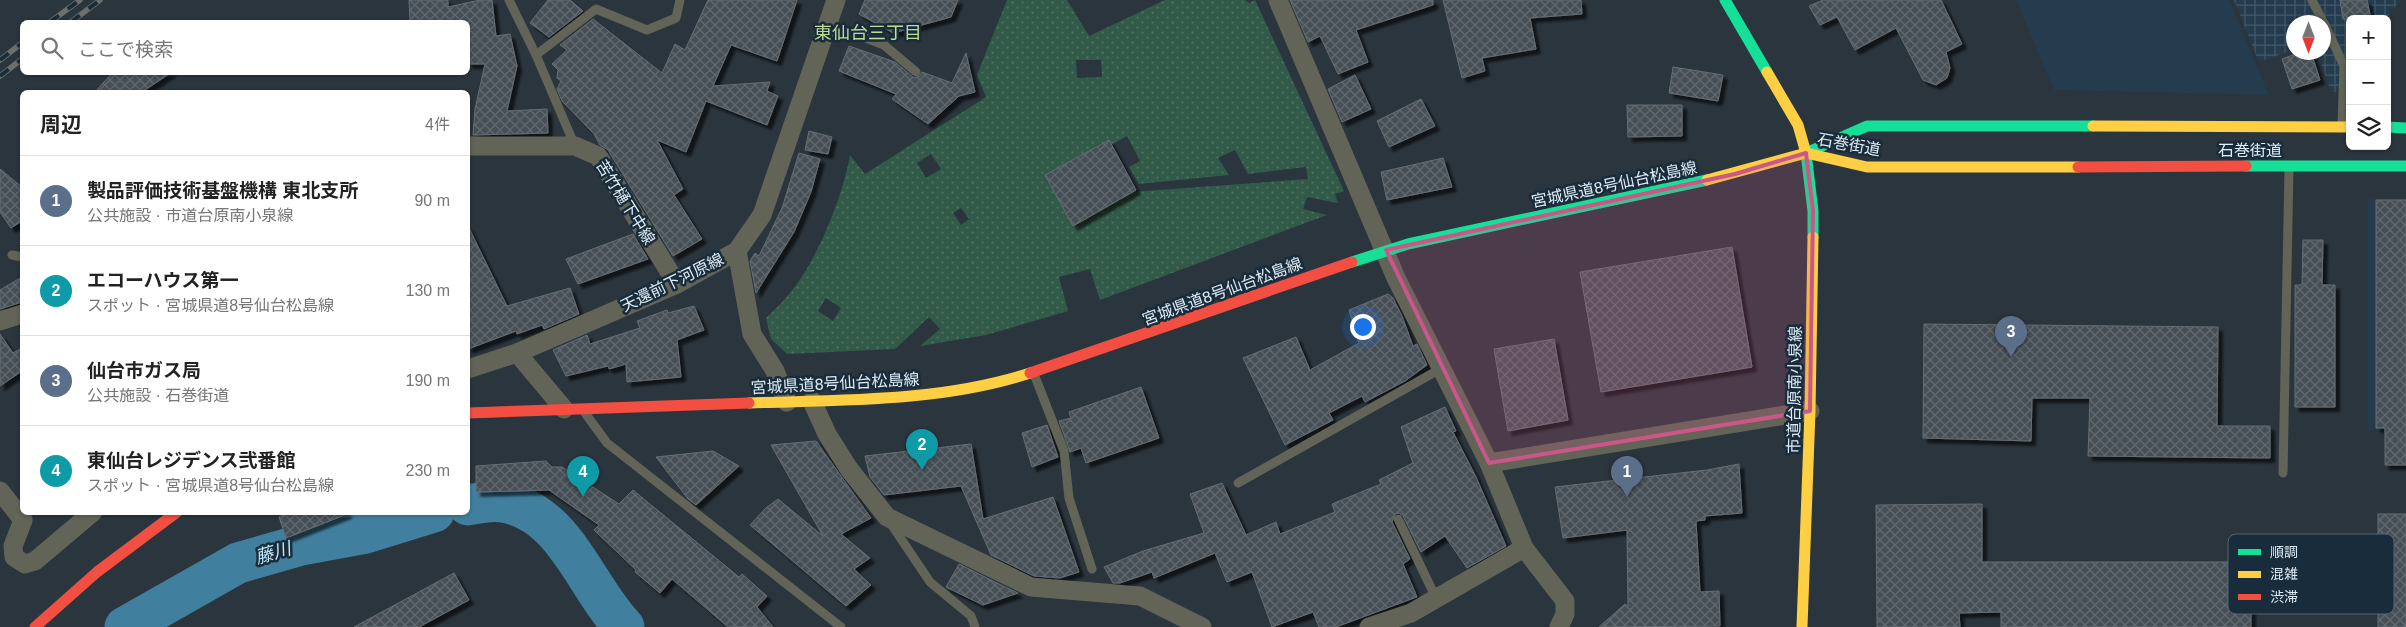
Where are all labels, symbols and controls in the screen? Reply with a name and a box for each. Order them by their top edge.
north arrow [2286,15,2331,60]
map controls [2346,15,2391,150]
button: + [2346,15,2391,60]
search box [20,20,470,75]
district label: 東仙台三丁目 [814,23,922,43]
icon: search [38,34,66,62]
text: ここで検索 [78,39,173,60]
button: − [2346,60,2391,105]
button: layers [2346,105,2391,150]
text: 周辺 [40,113,82,136]
text: 4件 [425,116,450,133]
street label: 石巻街道 [1816,131,1882,158]
street label: 石巻街道 [2218,142,2282,159]
street label: 苦竹樋下中線 [593,157,658,247]
street label: 宮城県道8号仙台松島線 [1530,159,1698,210]
text: 製品評価技術基盤機構 東北支所 [87,180,358,201]
text: 1 [52,192,60,209]
text: 90 m [414,192,450,209]
text: 公共施設 · 市道台原南小泉線 [87,207,293,224]
street label: 天還前下河原線 [618,250,726,315]
street label: 宮城県道8号仙台松島線 [1140,255,1304,328]
text: エコーハウス第一 [87,270,239,291]
text: 2 [52,282,60,299]
text: 130 m [406,282,450,299]
text: スポット · 宮城県道8号仙台松島線 [87,297,334,314]
your location [1350,314,1376,340]
pin: 3 [1995,316,2027,357]
street label: 市道台原南小泉線 [1785,326,1804,454]
text: 仙台市ガス局 [87,360,201,381]
street label: 宮城県道8号仙台松島線 [750,371,920,396]
text: 3 [52,372,60,389]
text: 190 m [406,372,450,389]
text: 公共施設 · 石巻街道 [87,387,229,404]
pin: 2 [906,429,938,470]
text: 東仙台レジデンス弐番館 [87,450,296,471]
pin: 4 [567,456,599,497]
pin: 1 [1611,456,1643,497]
text: 4 [52,462,60,479]
text: 230 m [406,462,450,479]
text: スポット · 宮城県道8号仙台松島線 [87,477,334,494]
legend [2228,534,2394,614]
water label: 藤川 [253,538,295,568]
text: 順調 [2270,544,2298,560]
text: 混雑 [2270,566,2298,582]
text: 渋滞 [2270,589,2298,605]

